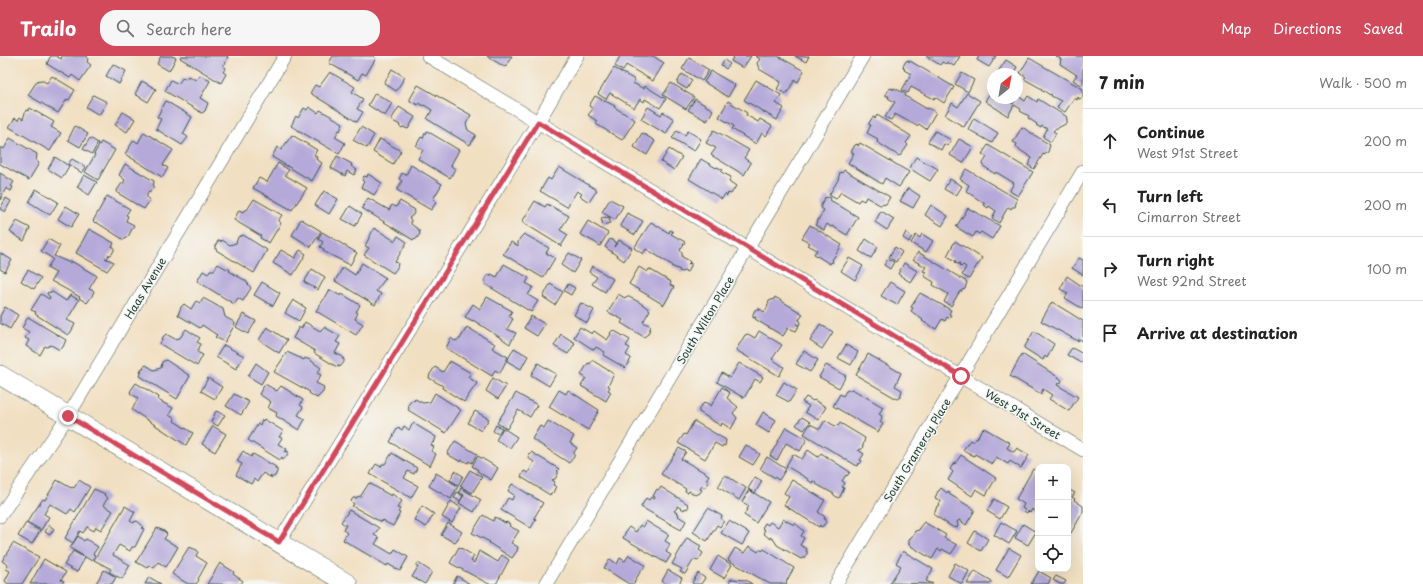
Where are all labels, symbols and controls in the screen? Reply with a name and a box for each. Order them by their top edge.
search box [100,10,380,46]
text: Trailo [20,14,76,42]
icon: search [114,17,136,39]
text: Search here [146,17,232,40]
text: Map [1221,18,1251,39]
text: Directions [1273,18,1341,39]
text: Saved [1363,18,1403,39]
north arrow [987,68,1023,104]
text: 7 min [1099,69,1145,95]
text: Walk · 500 m [1319,73,1407,92]
text: Continue [1137,120,1205,143]
icon: ahead [1099,130,1121,152]
text: 200 m [1364,131,1407,150]
text: West 91st Street [1137,143,1238,162]
text: Turn left [1137,184,1203,207]
icon: left [1099,194,1121,216]
text: 200 m [1364,195,1407,214]
text: Cimarron Street [1137,207,1241,226]
text: Turn right [1137,248,1214,271]
street label: Haas Avenue [120,254,170,322]
icon: right [1099,258,1121,280]
text: 100 m [1367,259,1407,278]
text: West 92nd Street [1137,271,1247,290]
street label: South Wilton Place [672,273,738,367]
text: Arrive at destination [1137,321,1298,344]
icon: arrive [1099,322,1121,344]
route start [952,367,970,385]
street label: West 91st Street [982,385,1064,444]
street label: South Gramercy Place [879,395,955,505]
route end [59,407,77,425]
map controls [1035,464,1071,572]
button: + [1035,464,1071,500]
button: − [1035,500,1071,536]
button: locate [1035,536,1071,572]

